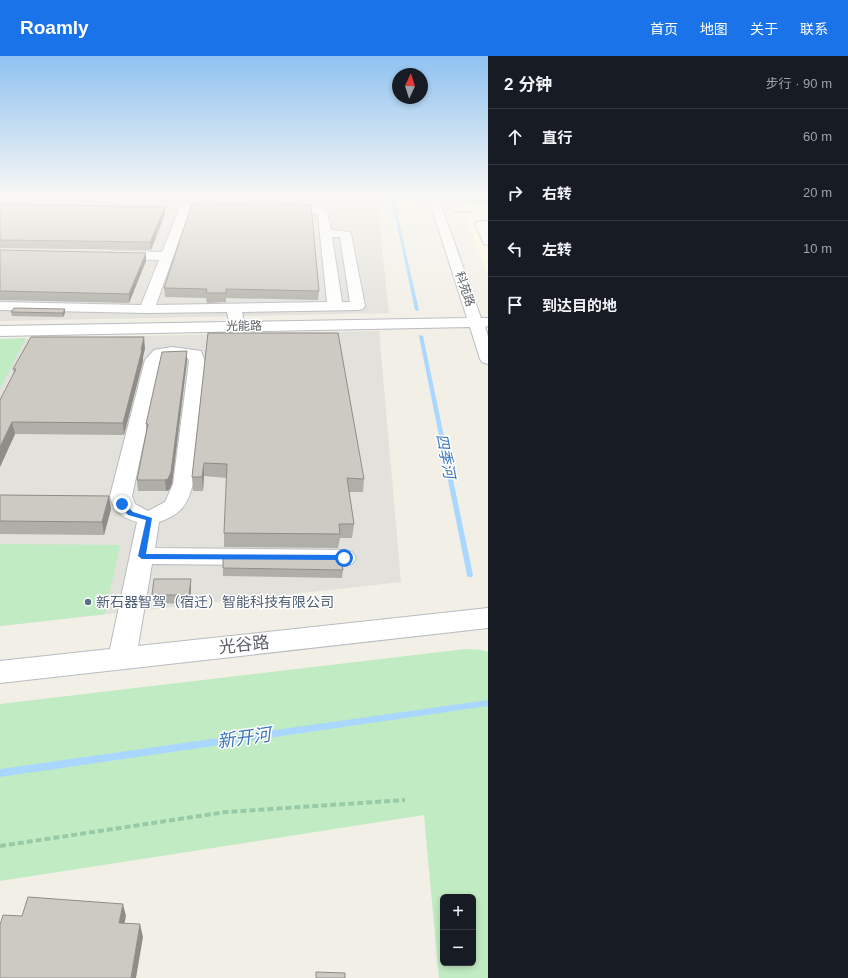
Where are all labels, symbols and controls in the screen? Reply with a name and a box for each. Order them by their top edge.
text: Roamly [20,17,89,38]
text: 首页 [650,21,678,37]
text: 地图 [700,21,728,37]
text: 关于 [750,21,778,37]
text: 联系 [800,21,828,37]
north arrow [392,68,428,104]
text: 2 分钟 [504,75,552,94]
text: 步行 · 90 m [766,76,832,91]
icon: ahead [504,126,526,148]
text: 直行 [542,129,572,146]
text: 60 m [803,129,832,144]
icon: right [504,182,526,204]
text: 右转 [542,185,572,202]
text: 20 m [803,185,832,200]
icon: left [504,238,526,260]
text: 左转 [542,241,572,258]
text: 10 m [803,241,832,256]
street label: 科苑路 [453,270,477,308]
icon: arrive [504,294,526,316]
text: 到达目的地 [542,297,617,314]
street label: 光能路 [226,319,262,333]
water label: 四季河 [433,432,459,483]
route end [113,495,131,513]
route start [335,549,353,567]
place label: 新石器智驾（宿迁）智能科技有限公司 [96,594,334,610]
marker: 新石器智驾（宿迁）智能科技有限公司 [83,597,93,607]
street label: 光谷路 [218,633,270,657]
water label: 新开河 [216,724,275,752]
map controls [440,894,476,966]
button: + [440,894,476,930]
button: − [440,930,476,966]

